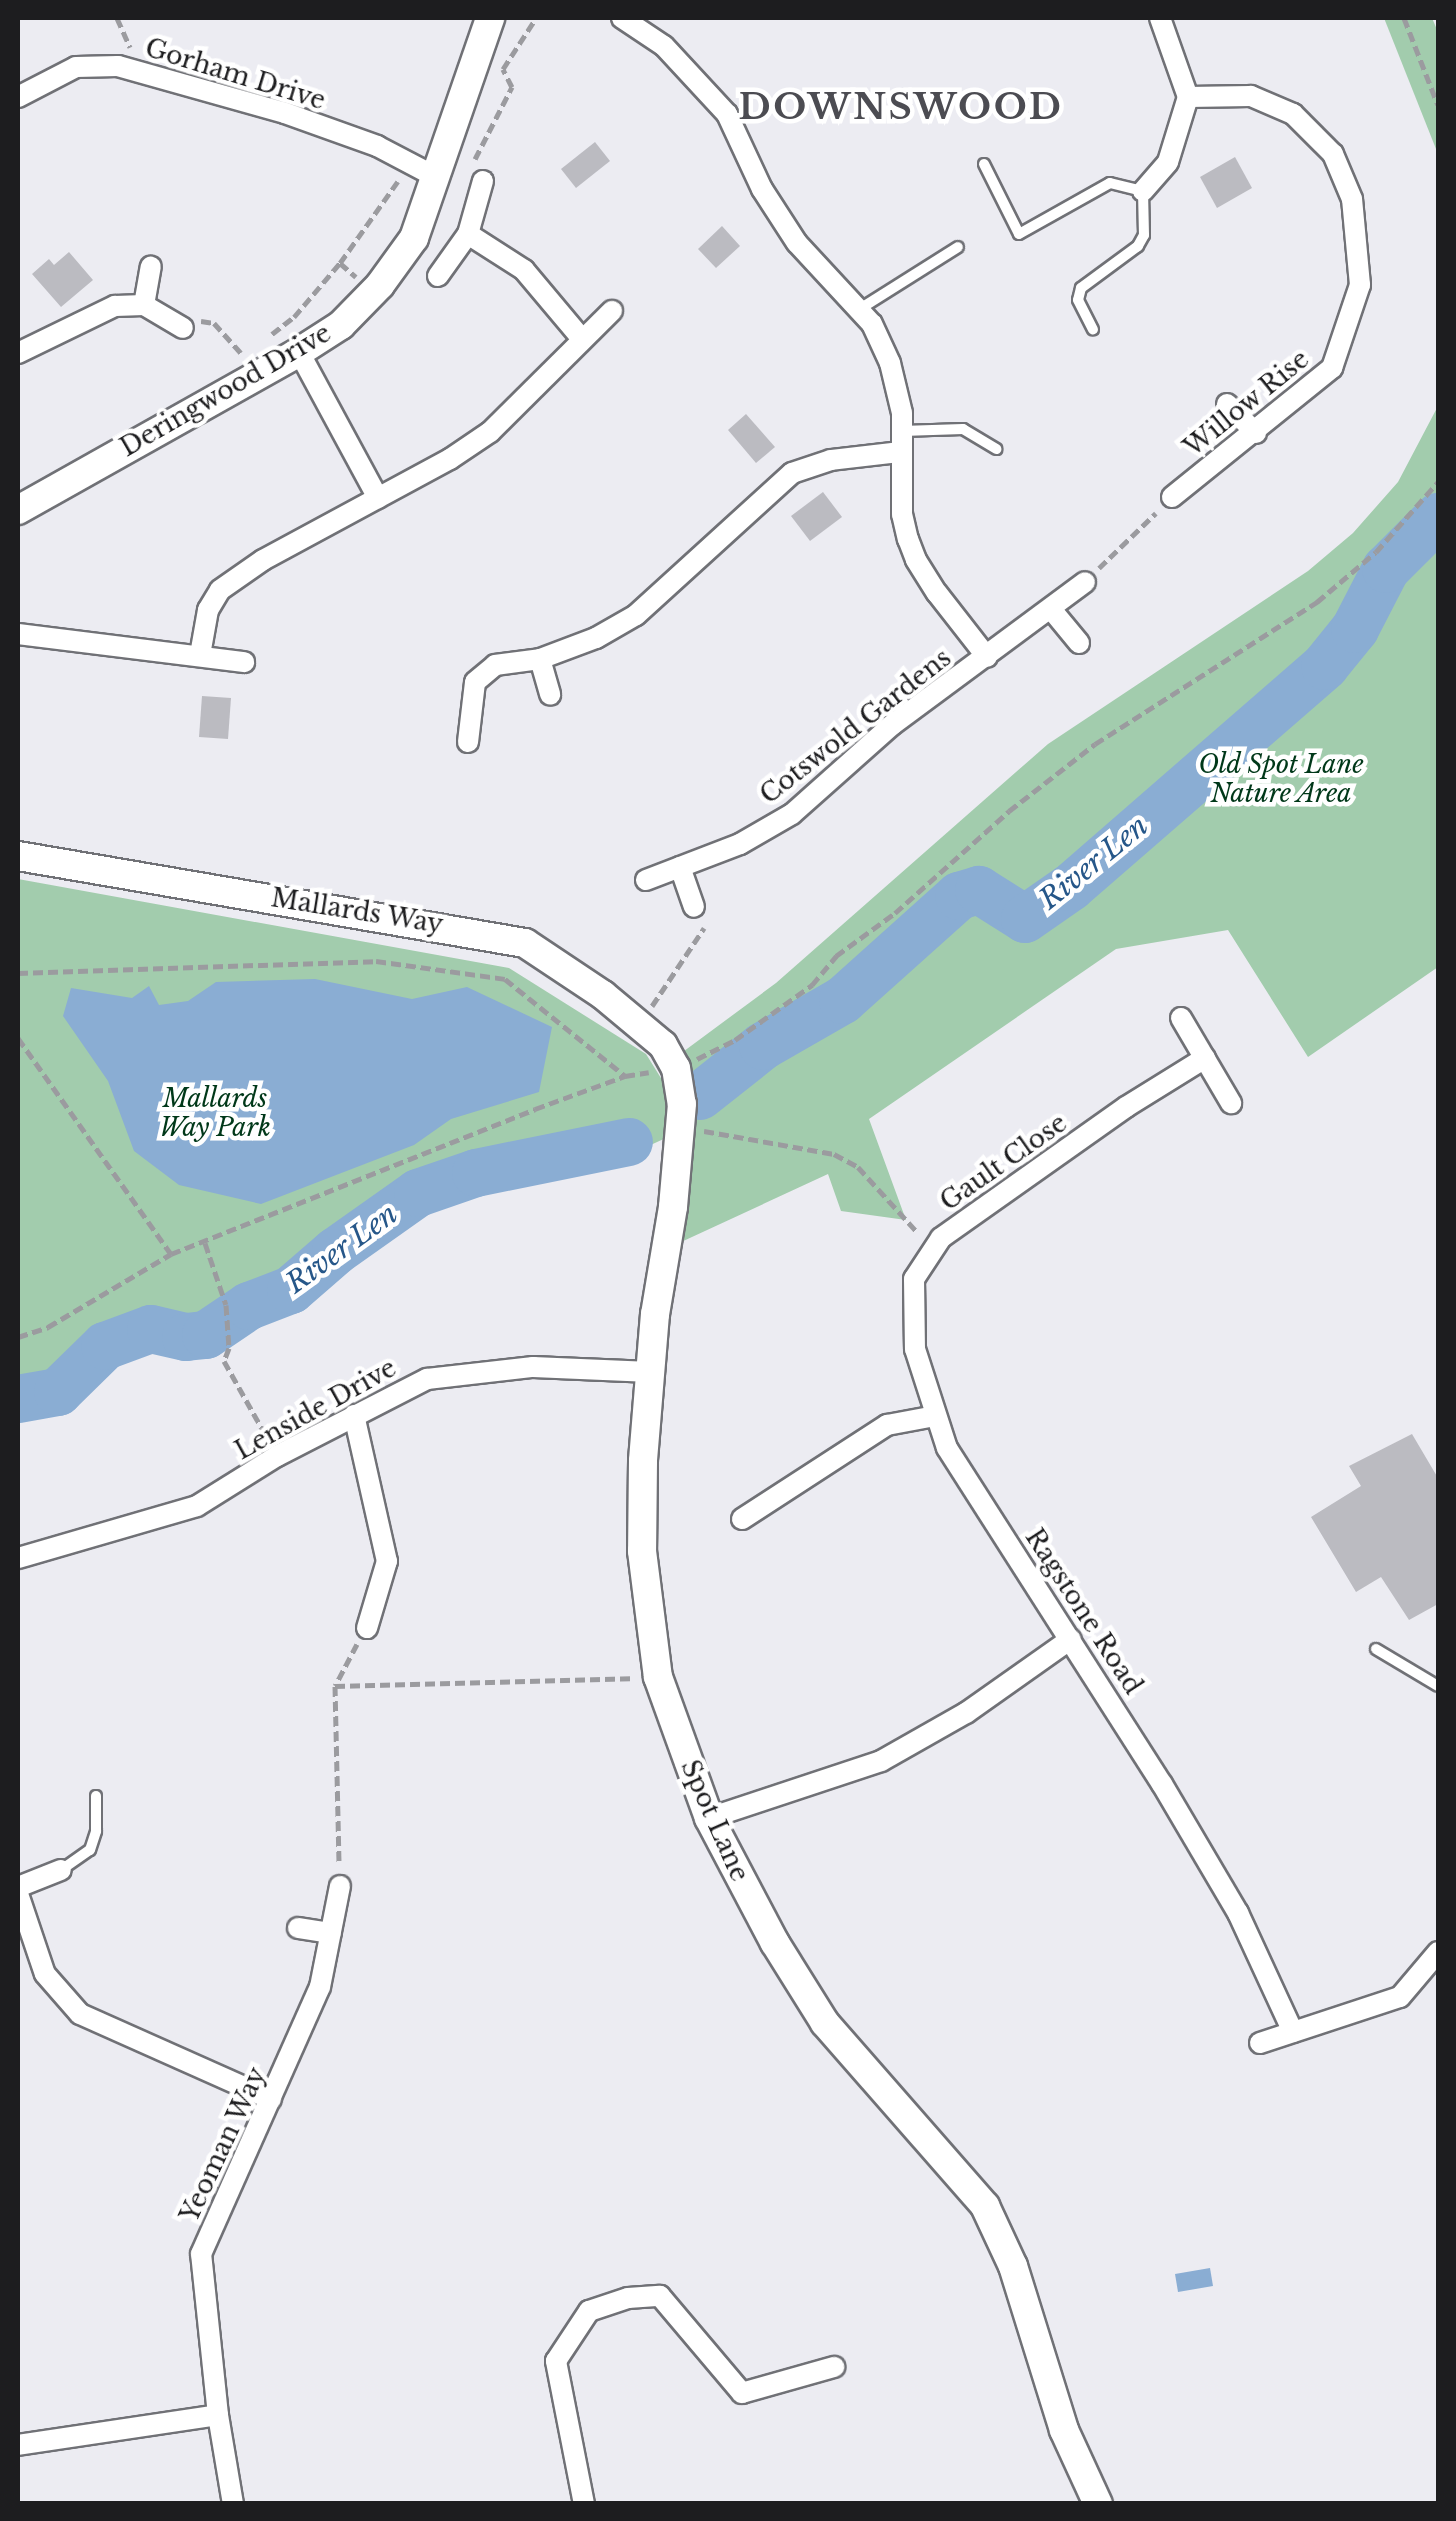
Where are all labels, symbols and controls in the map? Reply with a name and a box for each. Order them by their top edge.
street label: Gorham Drive [141,33,329,117]
district label: DOWNSWOOD [739,86,1063,128]
street label: Deringwood Drive [115,318,337,464]
street label: Willow Rise [1178,344,1316,464]
street label: Cotswold Gardens [755,643,957,811]
park label: Old Spot Lane Nature Area [1198,751,1364,810]
water label: River Len [1033,809,1155,917]
street label: Mallards Way [268,884,446,940]
park label: Mallards Way Park [159,1085,271,1144]
street label: Gault Close [935,1108,1073,1218]
water label: River Len [280,1197,404,1301]
street label: Lenside Drive [230,1353,402,1467]
street label: Ragstone Road [1018,1524,1148,1700]
street label: Spot Lane [674,1756,754,1886]
street label: Yeoman Way [175,2062,273,2228]

